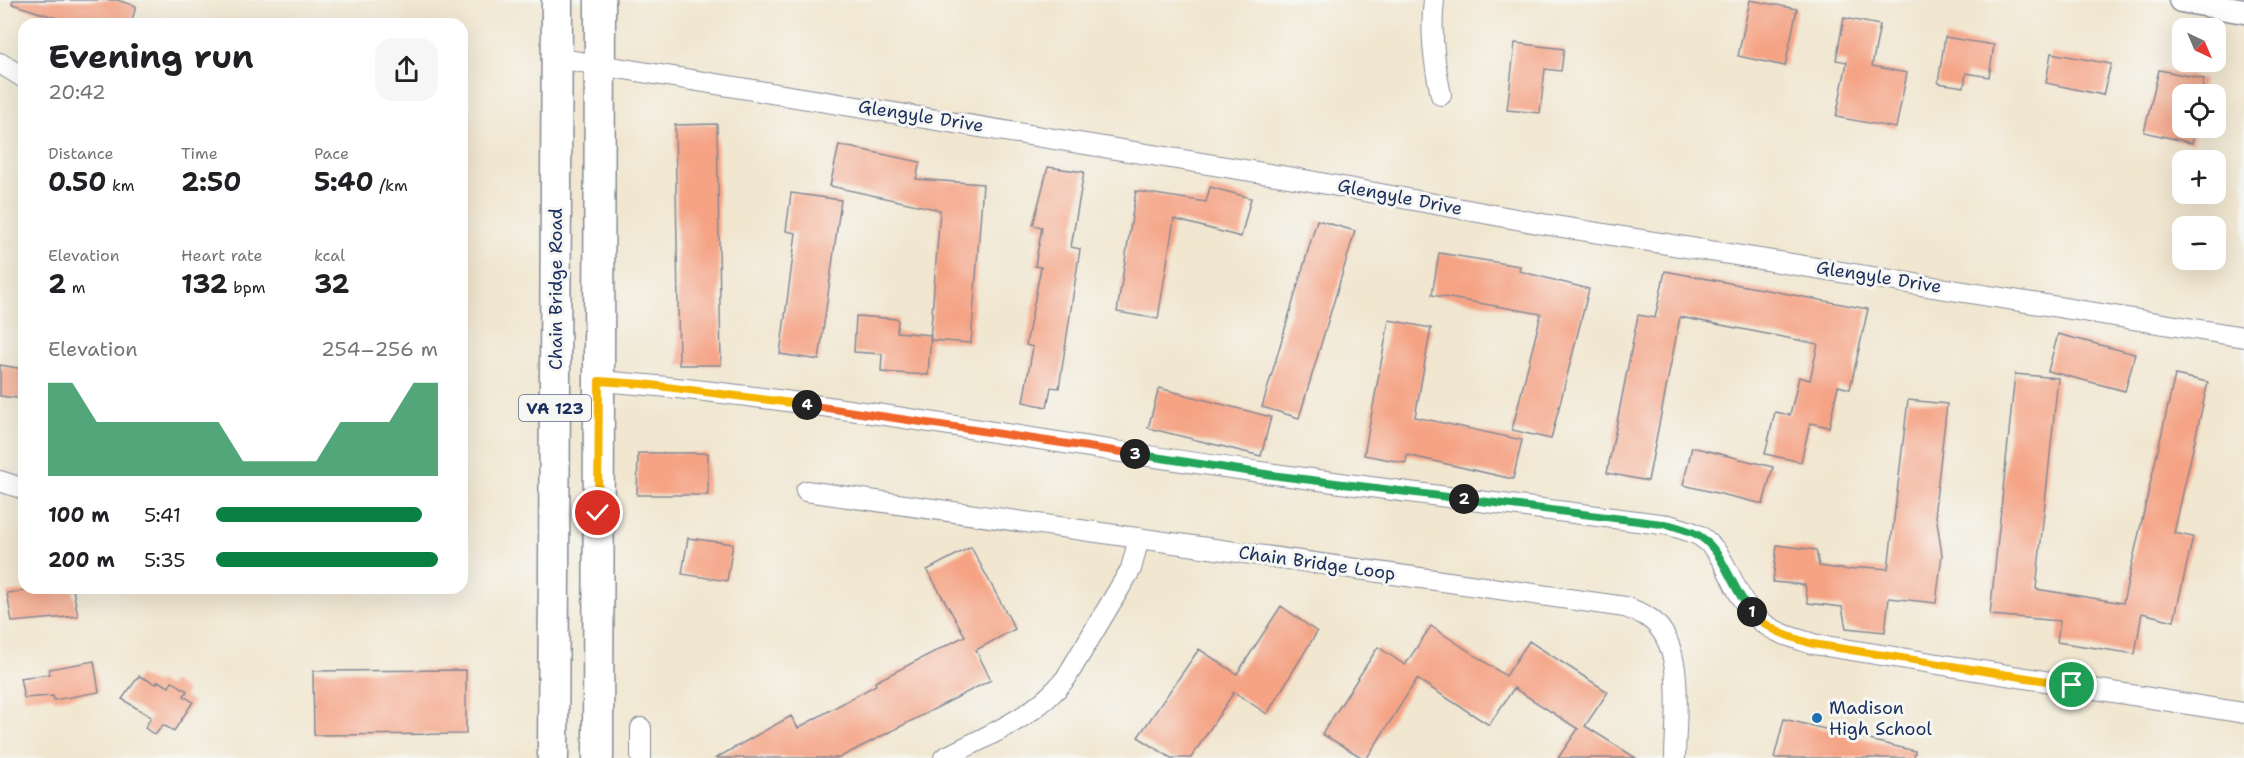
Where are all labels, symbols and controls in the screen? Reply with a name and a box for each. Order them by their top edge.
north arrow [2172,18,2226,72]
map controls [2172,18,2226,270]
text: Evening run [48,34,254,79]
button: share [375,38,438,101]
text: 20:42 [48,79,106,105]
button: locate [2172,84,2226,138]
street label: Glengyle Drive [857,94,985,138]
text: Distance [48,143,114,164]
text: Time [181,143,218,164]
text: Pace [314,143,349,164]
button: + [2172,150,2226,204]
text: 0.50 [48,164,106,199]
text: 2:50 [181,164,241,199]
text: 5:40 [314,164,374,199]
street label: Glengyle Drive [1336,173,1464,221]
text: km [106,175,135,196]
text: /km [374,175,408,196]
street label: Chain Bridge Road [544,208,568,370]
button: − [2172,216,2226,270]
text: Elevation [48,245,120,266]
text: Heart rate [181,245,263,266]
text: kcal [314,245,345,266]
street label: Glengyle Drive [1815,255,1943,299]
text: 2 [48,266,66,301]
text: 132 [181,266,228,301]
text: 32 [314,266,349,301]
text: m [66,277,85,298]
text: bpm [228,277,265,298]
text: Elevation [48,336,138,362]
text: 254–256 m [321,336,438,362]
pin: 4 [792,390,822,420]
text: 4 [801,394,813,415]
road number: VA 123 [519,395,591,421]
pin: 3 [1120,439,1150,469]
text: 3 [1129,443,1141,464]
pin: 2 [1449,484,1479,514]
pin [572,487,623,538]
text: 2 [1458,488,1470,509]
icon: check [581,496,614,529]
text: 100 m [48,502,110,528]
text: 5:41 [144,502,181,528]
street label: Chain Bridge Loop [1237,540,1397,586]
text: 200 m [48,547,115,573]
text: 5:35 [144,547,186,573]
pin: 1 [1737,597,1767,627]
text: 1 [1748,601,1756,622]
pin [2046,659,2097,710]
icon: arrive [2055,668,2088,701]
place label: Madison High School [1829,696,1932,741]
marker: Madison High School [1810,711,1824,725]

